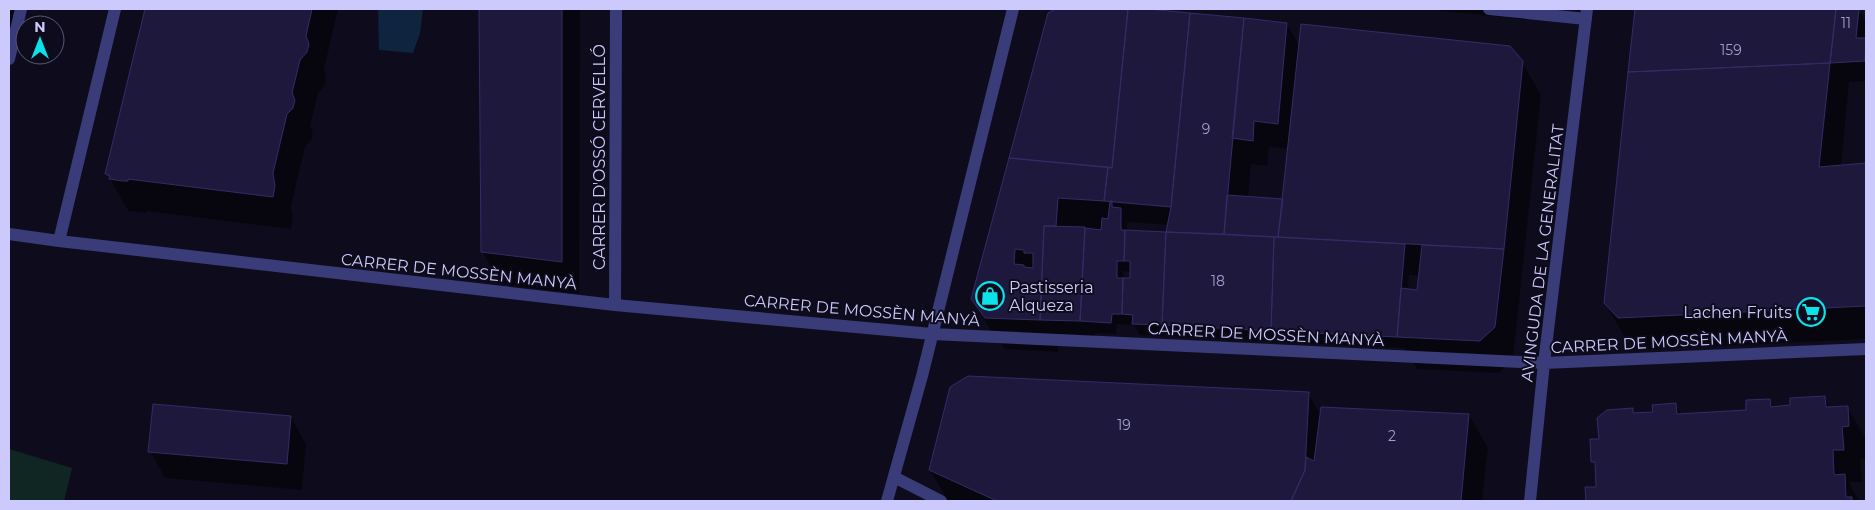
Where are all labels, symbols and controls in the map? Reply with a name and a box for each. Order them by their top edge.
house number: 11 [1841,14,1851,32]
north arrow [15,15,65,65]
text: N [34,18,46,36]
house number: 159 [1720,41,1742,59]
street label: CARRER D'OSSÓ CERVELLÓ [590,44,609,270]
house number: 9 [1202,120,1210,138]
street label: AVINGUDA DE LA GENERALITAT [1517,122,1568,383]
street label: CARRER DE MOSSÈN MANYÀ [340,250,578,293]
house number: 18 [1211,272,1225,290]
place label: Pastisseria Alqueza [1009,278,1094,315]
shop icon: Pastisseria Alqueza [975,281,1005,311]
street label: CARRER DE MOSSÈN MANYÀ [743,291,981,330]
supermarket icon: Lachen Fruits [1796,297,1826,327]
place label: Lachen Fruits [1683,303,1792,322]
street label: CARRER DE MOSSÈN MANYÀ [1147,319,1385,350]
street label: CARRER DE MOSSÈN MANYÀ [1550,326,1788,357]
house number: 19 [1117,416,1131,434]
house number: 2 [1388,427,1396,445]

